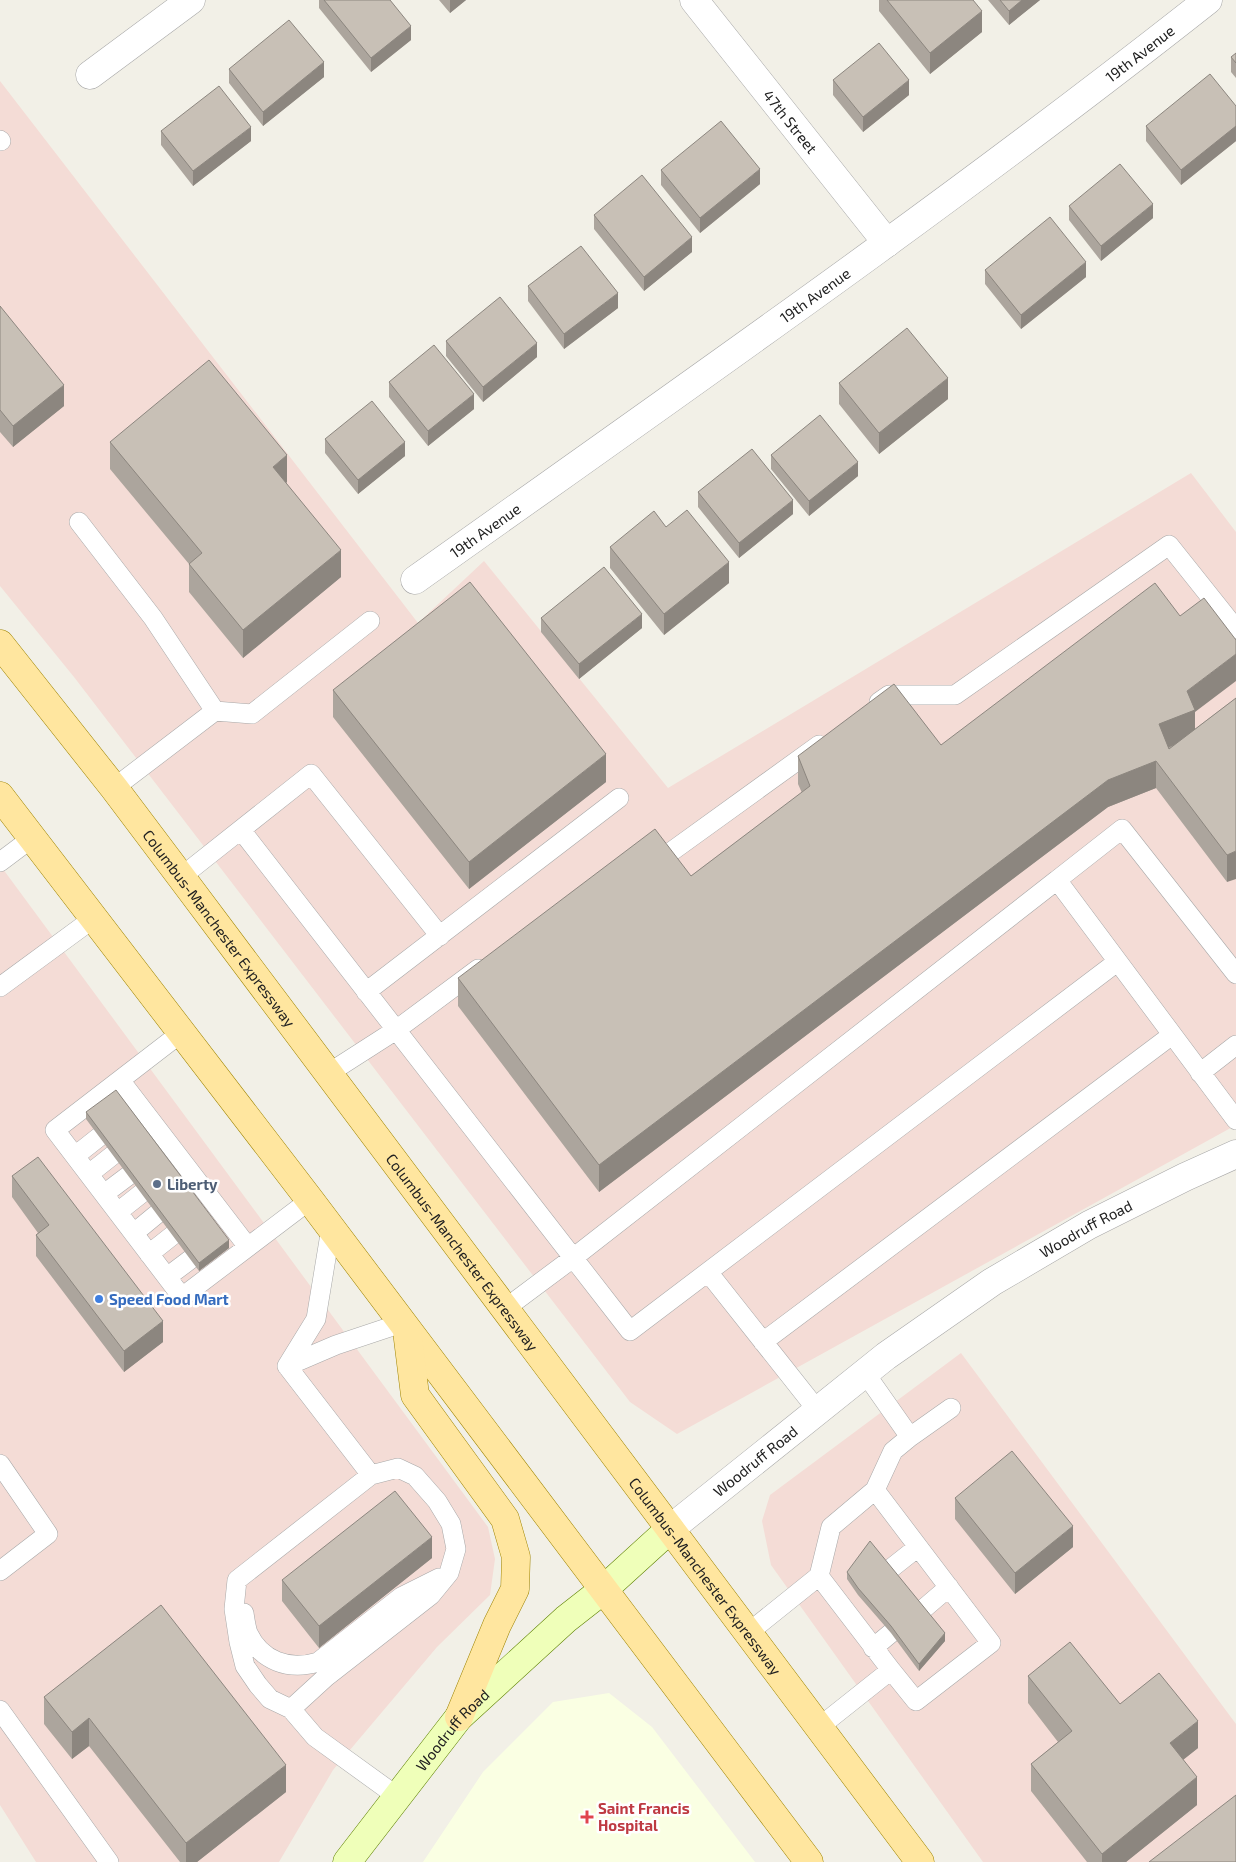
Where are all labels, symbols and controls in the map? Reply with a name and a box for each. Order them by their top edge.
street label: 19th Avenue [1102,21,1178,86]
street label: 47th Street [760,86,821,157]
street label: 19th Avenue [776,264,854,326]
street label: 19th Avenue [446,499,524,561]
street label: Columbus-Manchester Expressway [139,826,299,1030]
street label: Columbus-Manchester Expressway [383,1150,542,1354]
place label: Liberty [167,1175,218,1194]
marker: Liberty [151,1178,163,1190]
street label: Woodruff Road [1036,1196,1135,1261]
place label: Speed Food Mart [109,1290,229,1308]
marker: Speed Food Mart [93,1293,105,1305]
street label: Woodruff Road [709,1422,801,1500]
street label: Columbus-Manchester Expressway [626,1474,785,1678]
street label: Woodruff Road [412,1685,493,1774]
place label: Saint Francis Hospital [598,1799,690,1834]
marker: Saint Francis Hospital [580,1810,594,1824]

